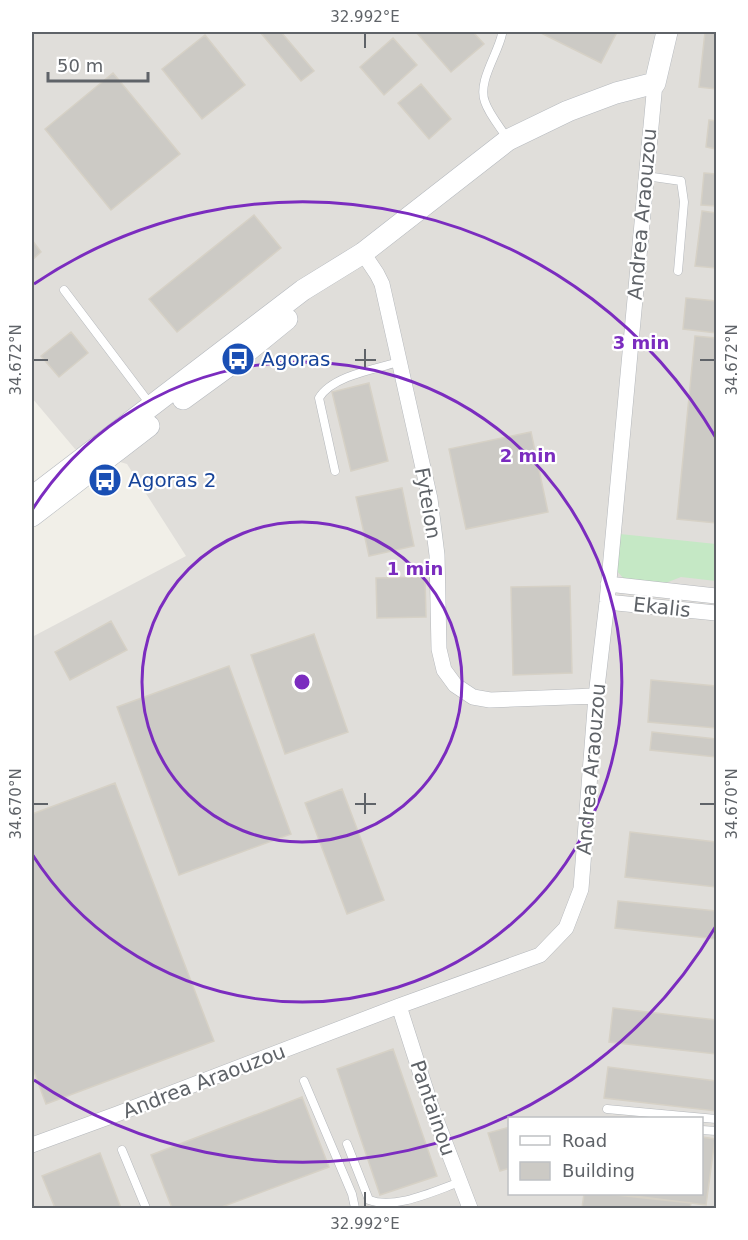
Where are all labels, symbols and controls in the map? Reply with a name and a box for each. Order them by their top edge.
text: 32.992°E [330,8,400,26]
scale bar [48,45,148,83]
text: 50 m [57,55,103,76]
street label: Andrea Araouzou [623,127,661,301]
text: 34.672°N [7,324,25,396]
text: 34.672°N [723,324,741,396]
text: 3 min [613,332,669,353]
bus stop icon: Agoras [220,341,256,377]
place label: Agoras [261,347,331,371]
text: 2 min [500,445,556,466]
bus stop icon: Agoras 2 [87,462,123,498]
street label: Fyteion [410,465,446,541]
place label: Agoras 2 [128,468,217,492]
text: 1 min [387,558,443,579]
street label: Ekalis [632,592,692,622]
centre of rings [292,672,312,692]
street label: Andrea Araouzou [572,682,610,856]
text: 34.670°N [7,768,25,840]
text: 34.670°N [723,768,741,840]
street label: Andrea Araouzou [119,1039,289,1123]
street label: Pantainou [405,1057,461,1159]
legend [508,1117,703,1195]
text: Road [562,1130,607,1151]
text: Building [562,1160,635,1181]
text: 32.992°E [330,1215,400,1233]

